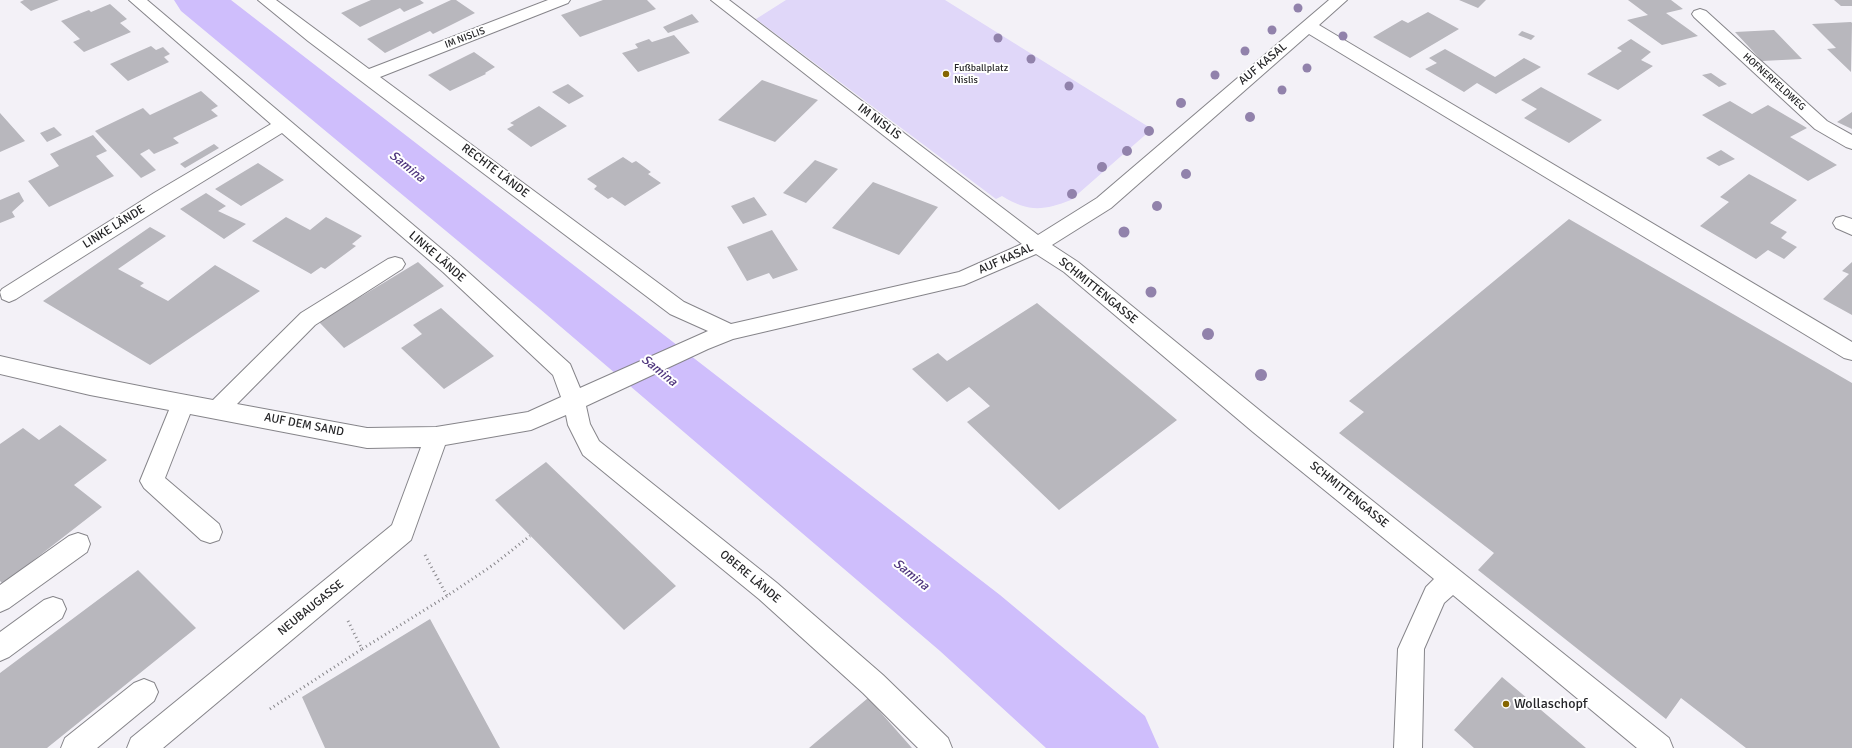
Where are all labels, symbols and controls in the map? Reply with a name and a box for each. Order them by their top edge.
street label: IM NISLIS [443,25,487,51]
street label: AUF KASAL [1236,40,1290,88]
street label: HOFNERFELDWEG [1740,51,1808,113]
place label: Fußballplatz Nislis [954,62,1008,86]
marker: Fußballplatz Nislis [941,69,951,79]
street label: IM NISLIS [854,101,904,143]
street label: RECHTE LÄNDE [458,141,532,201]
water label: Samina [386,148,428,186]
street label: LINKE LÄNDE [80,202,148,252]
street label: LINKE LÄNDE [406,228,468,286]
street label: AUF KASAL [976,240,1036,278]
street label: SCHMITTENGASSE [1056,255,1140,327]
water label: Samina [638,352,680,390]
street label: AUF DEM SAND [263,410,345,440]
street label: SCHMITTENGASSE [1307,459,1391,531]
street label: OBERE LÄNDE [717,547,783,607]
water label: Samina [890,556,932,594]
street label: NEUBAUGASSE [275,577,347,639]
place label: Wollaschopf [1514,696,1588,712]
marker: Wollaschopf [1501,699,1511,709]

